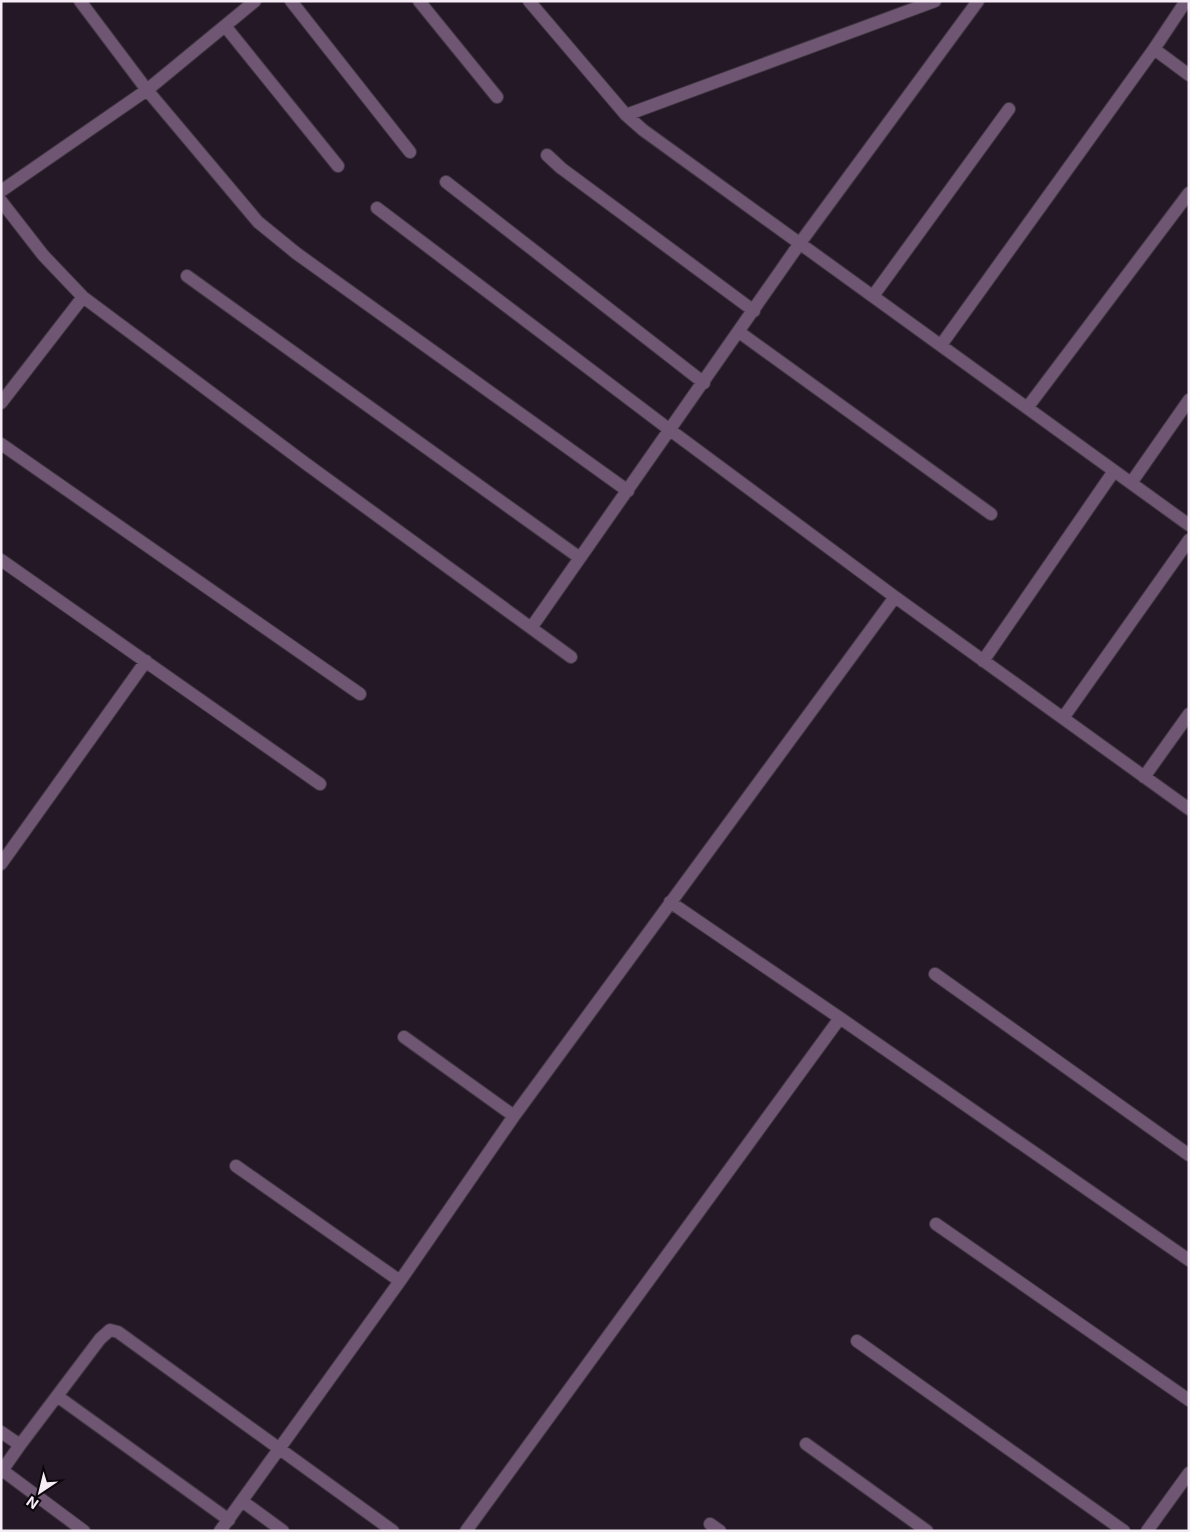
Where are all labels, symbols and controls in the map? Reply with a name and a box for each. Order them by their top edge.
north arrow [15,1467,65,1517]
text: N [23,1493,42,1513]

